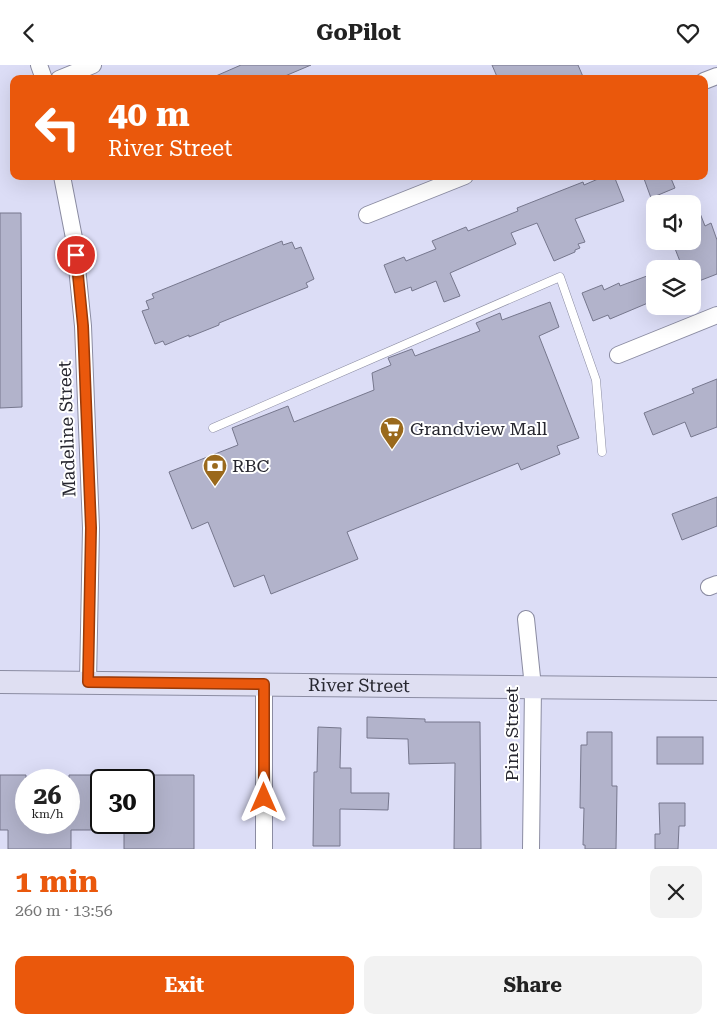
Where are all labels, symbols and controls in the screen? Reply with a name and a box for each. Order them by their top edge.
icon: back [15,19,43,47]
icon: heart [674,19,702,47]
text: GoPilot [316,20,401,45]
text: 40 m [108,94,190,135]
icon: left [25,95,90,160]
text: River Street [108,136,232,161]
map controls [646,195,701,315]
button: sound [646,195,701,250]
pin [55,234,97,276]
icon: arrive [62,241,90,269]
button: layers [646,260,701,315]
street label: Madeline Street [54,360,79,498]
supermarket icon: Grandview Mall [379,416,405,450]
place label: Grandview Mall [410,418,548,439]
bank icon: RBC [202,453,228,487]
place label: RBC [232,455,270,476]
street label: River Street [308,674,410,696]
street label: Pine Street [501,686,522,782]
speed limit sign: 30 [90,769,155,834]
position arrow [237,771,289,823]
text: 26 [33,781,62,810]
text: km/h [31,807,64,821]
text: 1 min [15,864,98,899]
button: close [650,866,702,918]
text: 260 m · 13:56 [15,901,113,920]
button: Exit [15,956,354,1014]
button: Share [364,956,702,1014]

